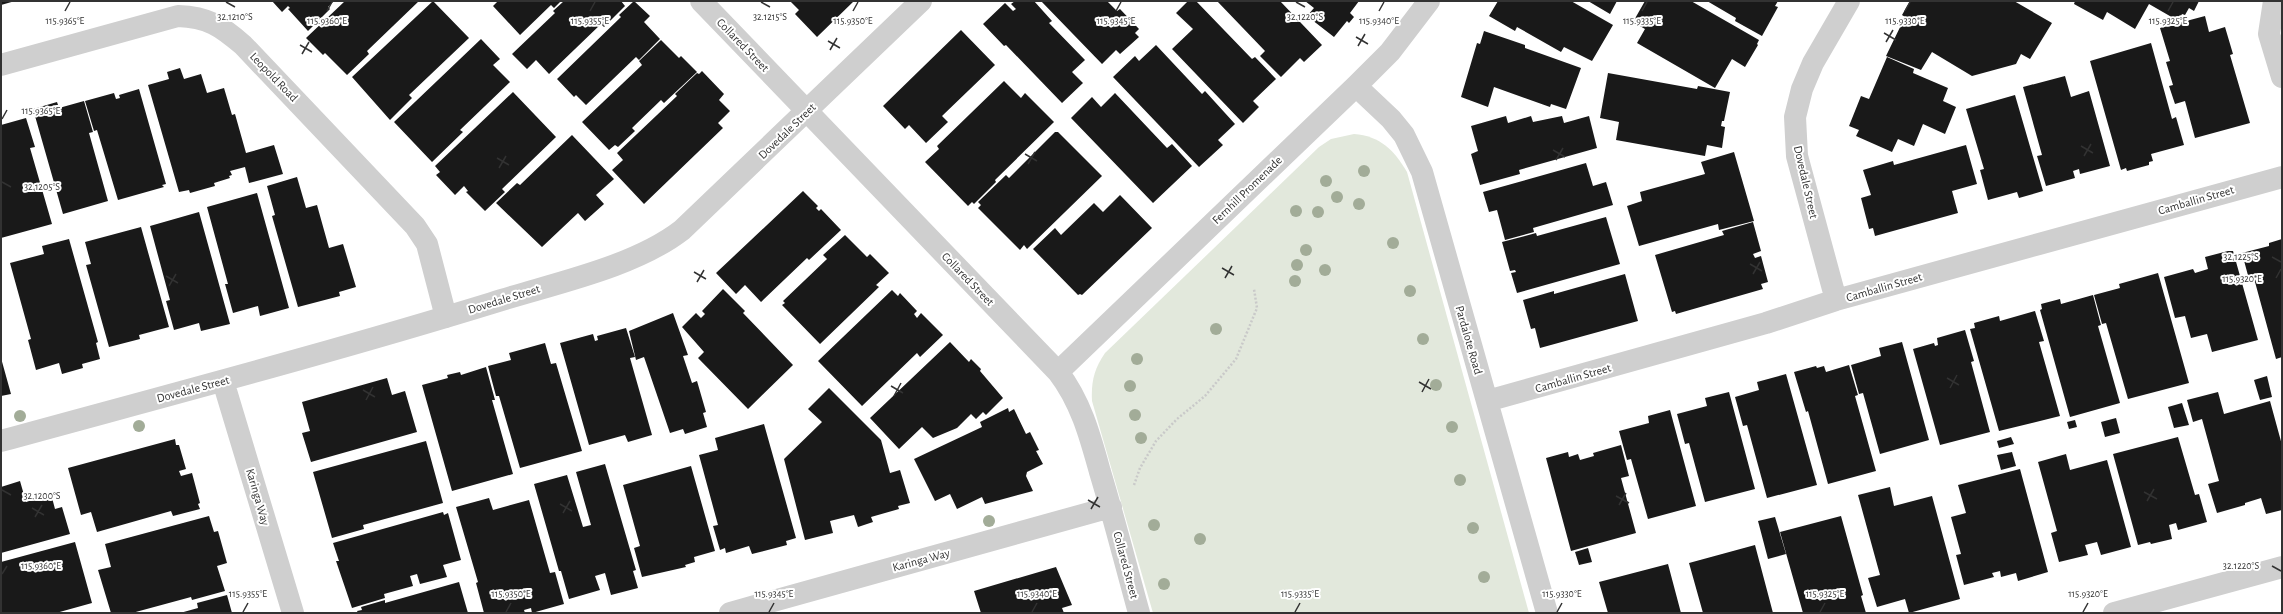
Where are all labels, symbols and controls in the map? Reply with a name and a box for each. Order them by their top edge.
text: 32.1210°S [217,12,253,22]
text: 32.1215°S [753,12,787,22]
text: 32.1220°S [1287,12,1323,22]
text: 115.9365°E [46,16,85,26]
text: 115.9360°E [307,16,347,26]
text: 115.9355°E [571,16,609,26]
street label: Collared Street [715,16,771,74]
text: 115.9350°E [833,16,873,26]
text: 115.9345°E [1097,16,1136,26]
text: 115.9340°E [1359,16,1399,26]
text: 115.9335°E [1623,16,1661,26]
text: 115.9330°E [1885,16,1925,26]
text: 115.9325°E [2149,16,2188,26]
street label: Leopold Road [248,50,300,104]
street label: Dovedale Street [756,101,818,161]
text: 115.9365°E [22,106,61,116]
street label: Dovedale Street [1792,144,1820,220]
street label: Fernhill Promenade [1210,154,1284,226]
text: 32.1205°S [24,182,60,192]
street label: Camballin Street [2157,183,2235,217]
street label: Collared Street [940,250,996,308]
text: 32.1225°S [2223,252,2259,262]
street label: Camballin Street [1845,270,1923,304]
text: 115.9320°E [2222,274,2262,284]
street label: Dovedale Street [467,282,541,316]
street label: Pardalote Road [1453,304,1485,376]
street label: Camballin Street [1534,361,1612,395]
street label: Dovedale Street [156,374,231,404]
street label: Karinga Way [243,467,272,527]
text: 32.1200°S [23,491,61,501]
street label: Collared Street [1111,530,1141,600]
street label: Karinga Way [891,547,951,574]
text: 115.9360°E [21,561,61,571]
text: 32.1220°S [2223,561,2259,571]
text: 115.9355°E [229,589,267,599]
text: 115.9350°E [491,589,531,599]
text: 115.9345°E [755,589,794,599]
text: 115.9340°E [1017,589,1057,599]
text: 115.9335°E [1281,589,1319,599]
text: 115.9330°E [1542,589,1582,599]
text: 115.9325°E [1806,589,1845,599]
text: 115.9320°E [2068,589,2108,599]

